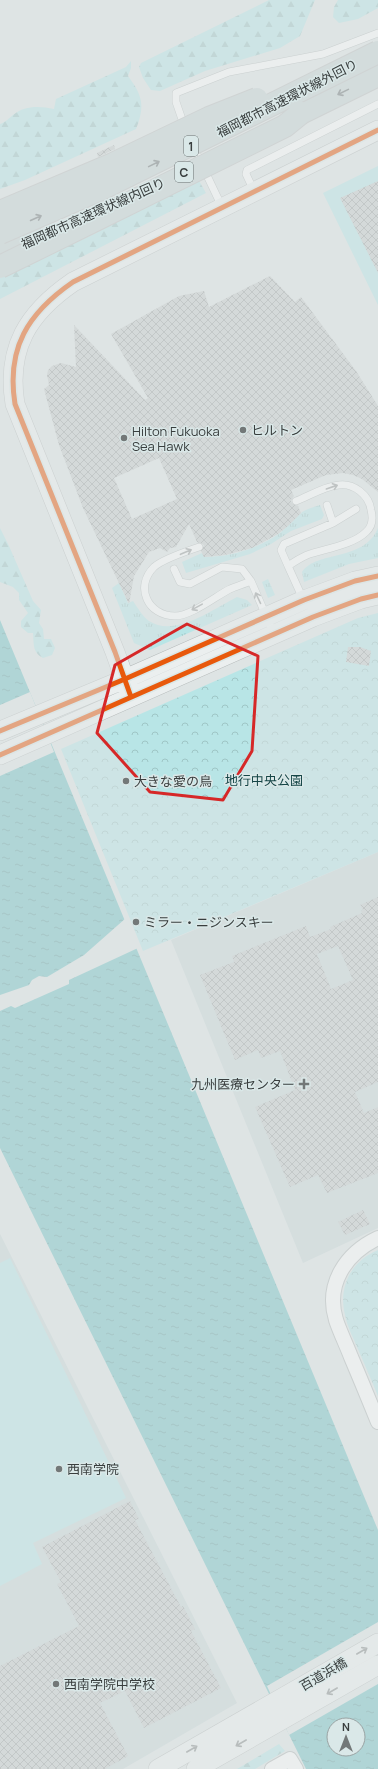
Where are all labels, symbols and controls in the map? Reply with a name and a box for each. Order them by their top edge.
street label: 福岡都市高速環状線外回り [213,55,361,141]
one-way arrow [337,89,349,96]
road number: 1 [184,136,198,156]
one-way arrow [148,160,160,167]
road number: C [175,162,193,182]
street label: 福岡都市高速環状線内回り [18,173,168,253]
one-way arrow [29,214,41,221]
place label: ヒルトン [251,421,303,439]
place label: Hilton Fukuoka Sea Hawk [132,422,220,455]
marker: ヒルトン [238,425,248,435]
marker: Hilton Fukuoka Sea Hawk [119,433,129,443]
one-way arrow [326,482,338,490]
one-way arrow [179,548,191,555]
one-way arrow [254,593,261,605]
one-way arrow [192,604,204,612]
park label: 地行中央公園 [225,771,303,789]
place label: 大きな愛の鳥 [134,772,212,790]
marker: 大きな愛の鳥 [121,776,131,786]
place label: ミラー・ニジンスキー [144,913,274,931]
marker: ミラー・ニジンスキー [131,917,141,927]
place label: 九州医療センター [191,1075,295,1093]
marker: 九州医療センター [298,1078,310,1090]
place label: 西南学院 [67,1460,119,1478]
marker: 西南学院 [54,1464,64,1474]
one-way arrow [356,1647,368,1655]
street label: 百道浜橋 [296,1653,350,1695]
place label: 西南学院中学校 [64,1675,155,1693]
marker: 西南学院中学校 [51,1679,61,1689]
one-way arrow [326,1688,338,1695]
north arrow [326,1717,366,1757]
text: N [342,1719,350,1734]
one-way arrow [235,1739,247,1747]
one-way arrow [186,1745,198,1753]

